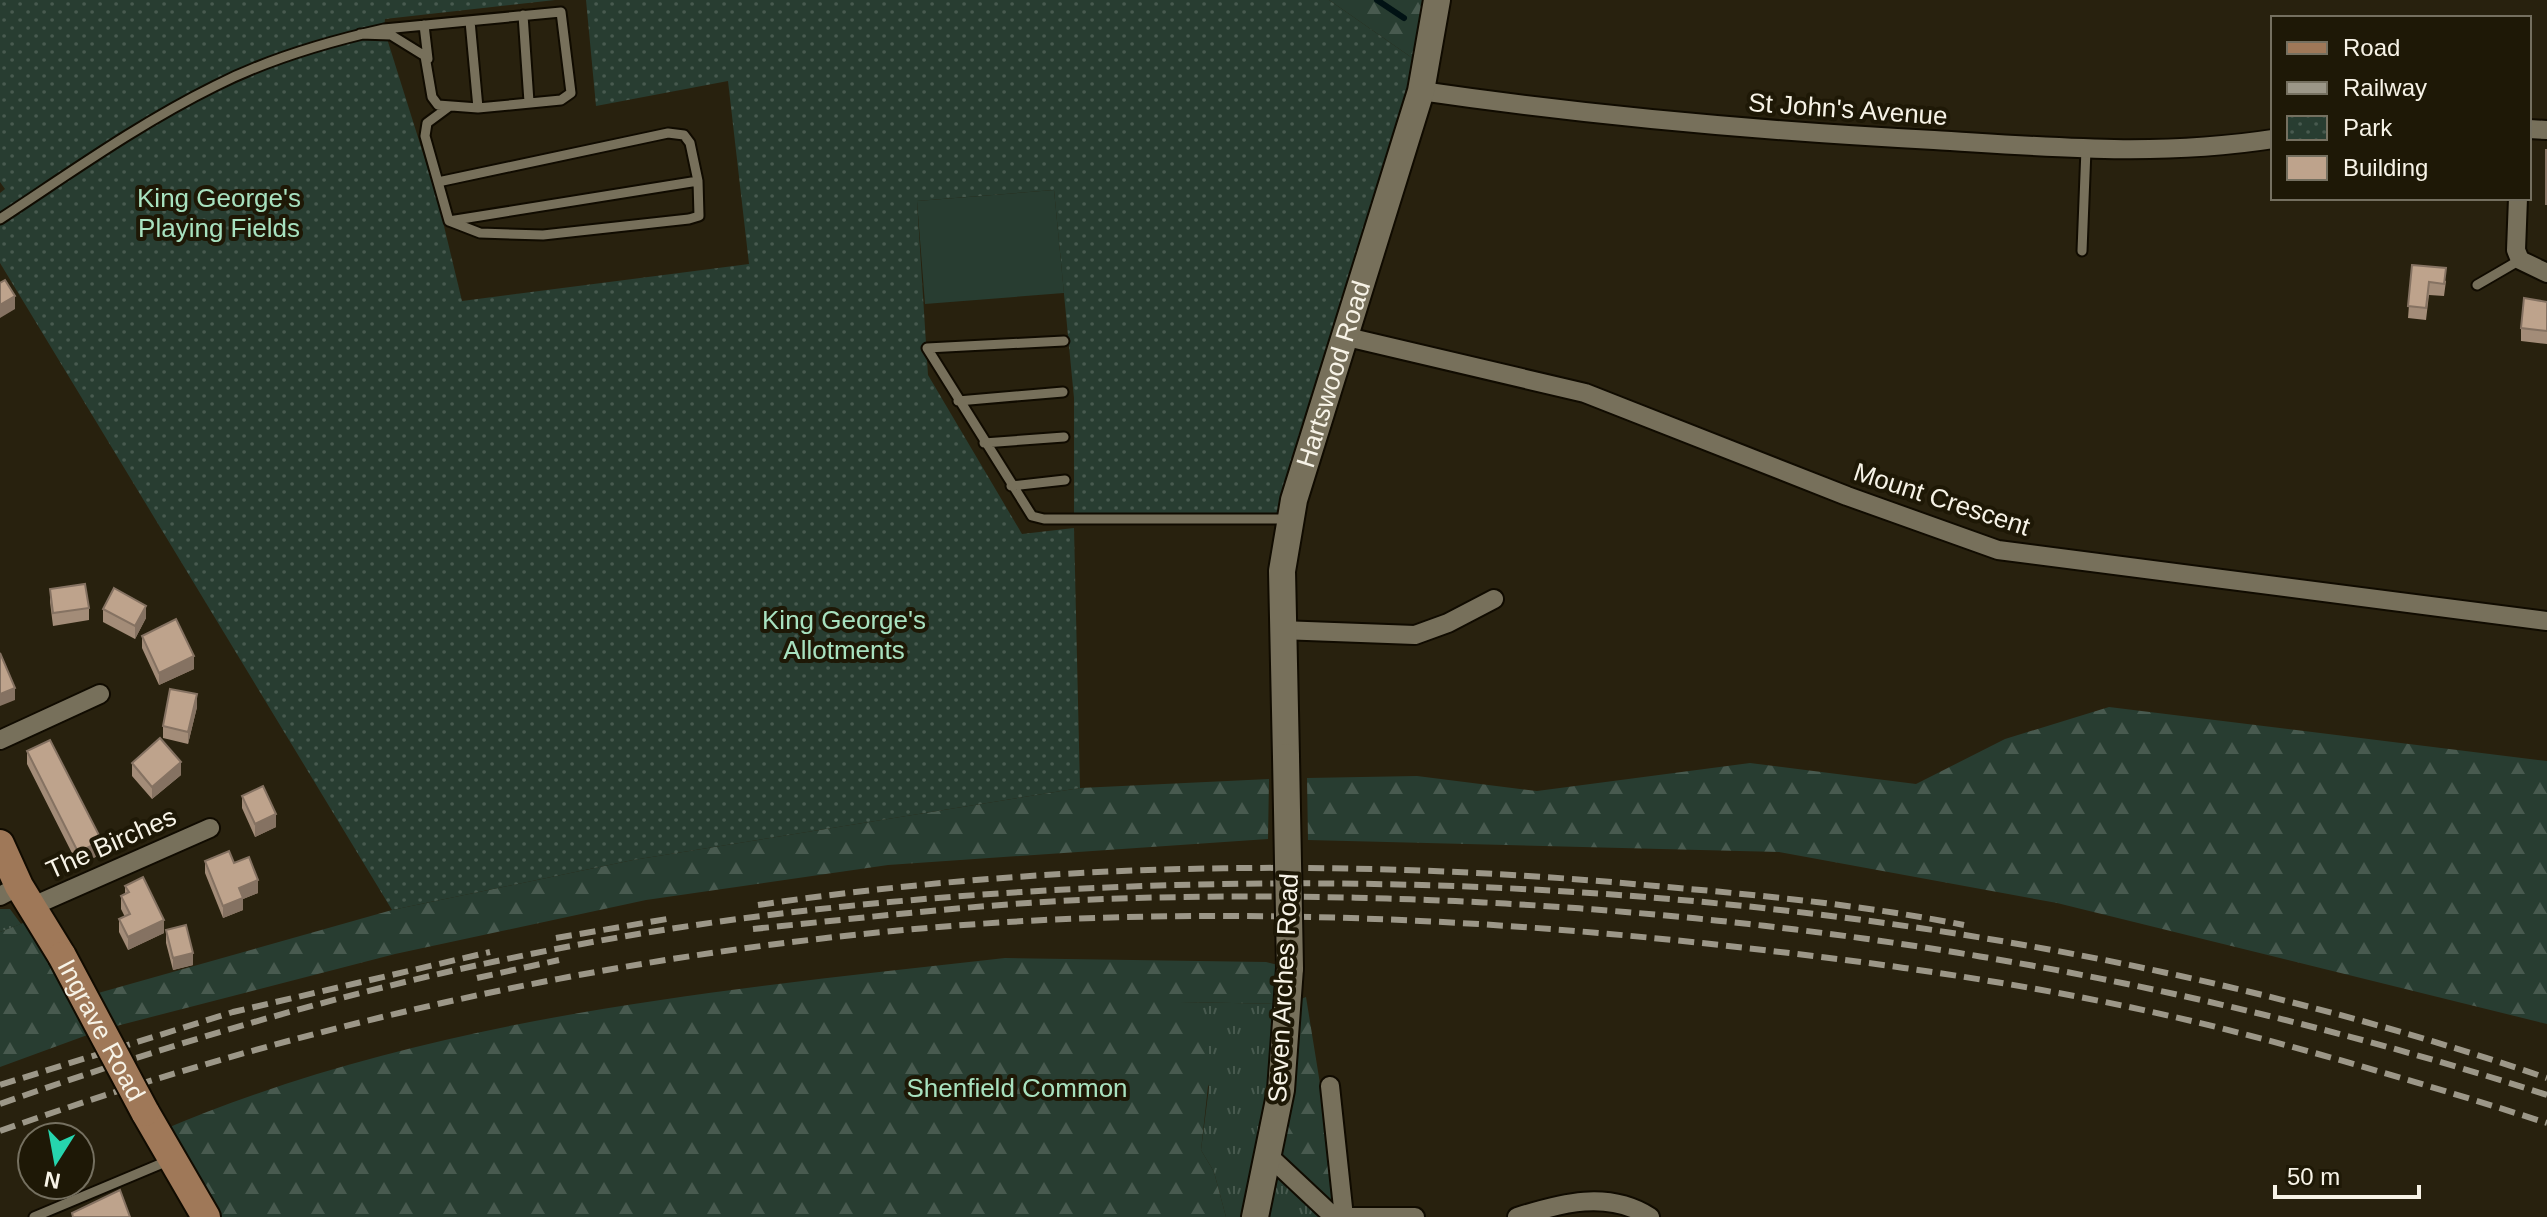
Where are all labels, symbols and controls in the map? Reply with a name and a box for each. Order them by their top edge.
legend [2271,16,2531,200]
text: Road [2343,34,2400,61]
text: Railway [2343,74,2427,101]
street label: St John's Avenue [1747,87,1949,131]
text: Park [2343,114,2393,141]
text: Building [2343,154,2428,181]
park label: King George's Playing Fields [137,183,301,243]
street label: Hartswood Road [1290,277,1376,471]
street label: Mount Crescent [1850,456,2035,542]
park label: King George's Allotments [762,605,926,665]
street label: The Birches [42,801,180,885]
street label: Seven Arches Road [1262,872,1304,1104]
street label: Ingrave Road [52,954,151,1106]
park label: Shenfield Common [906,1073,1128,1103]
north arrow [16,1121,96,1201]
scale bar [2275,1149,2419,1199]
text: 50 m [2287,1163,2340,1190]
text: N [42,1166,62,1194]

